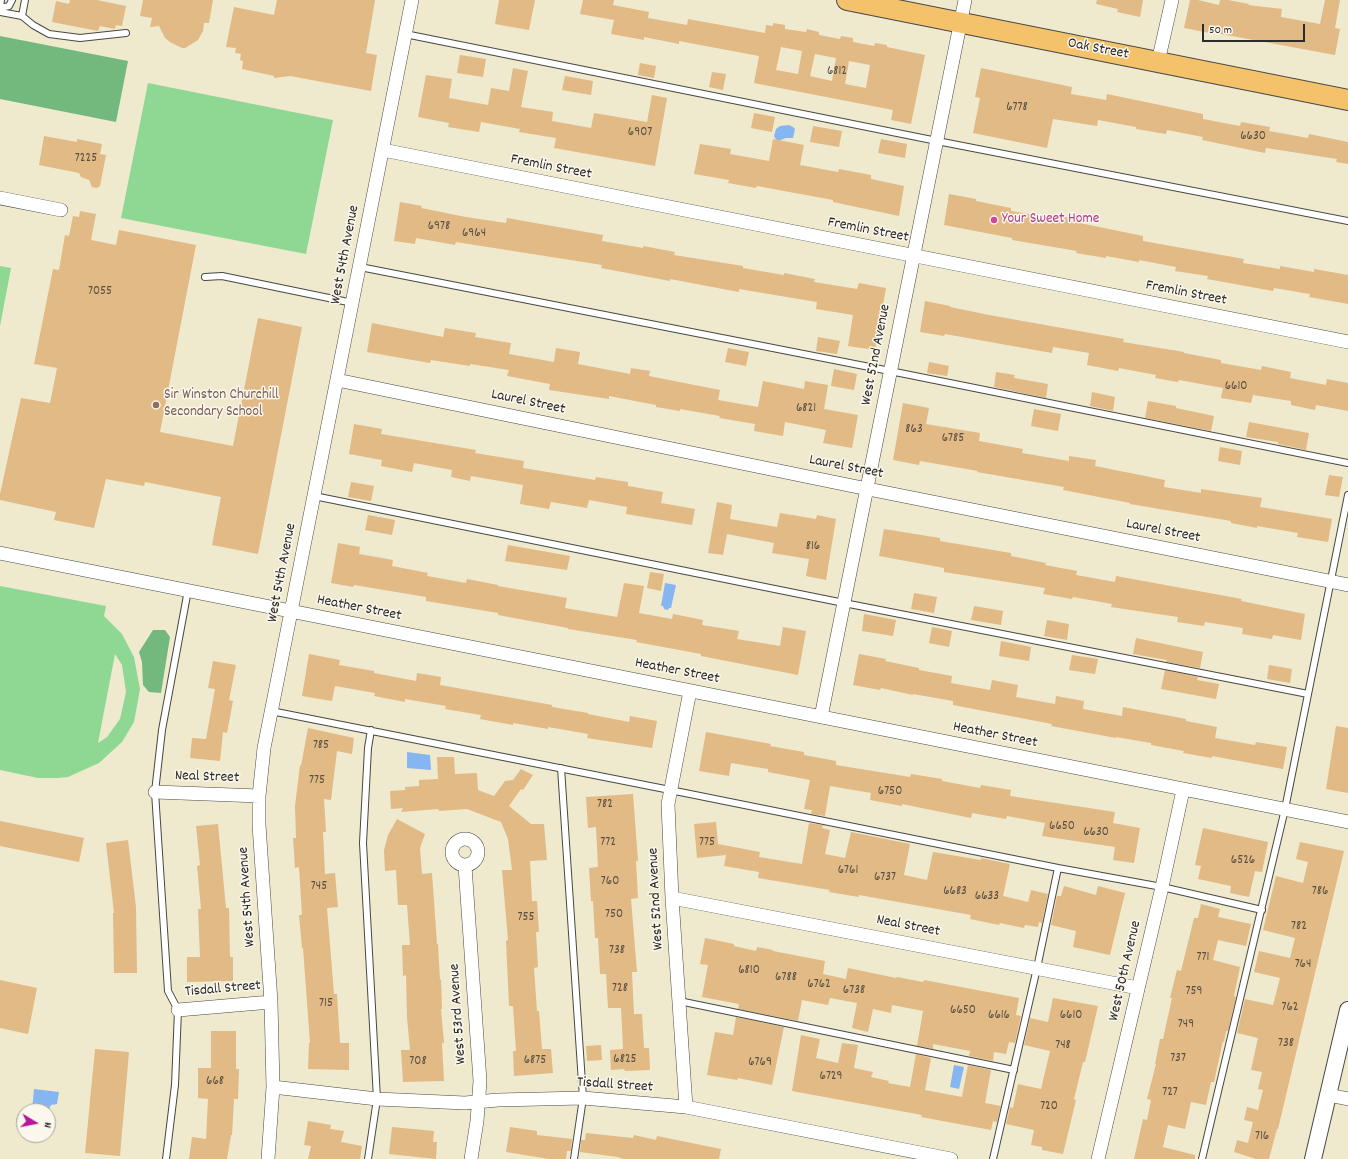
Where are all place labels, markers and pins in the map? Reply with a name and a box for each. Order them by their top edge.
place label: Your Sweet Home [1002,211,1099,229]
marker: Your Sweet Home [989,215,999,225]
place label: Sir Winston Churchill Secondary School [164,387,279,422]
marker: Sir Winston Churchill Secondary School [151,400,161,410]

